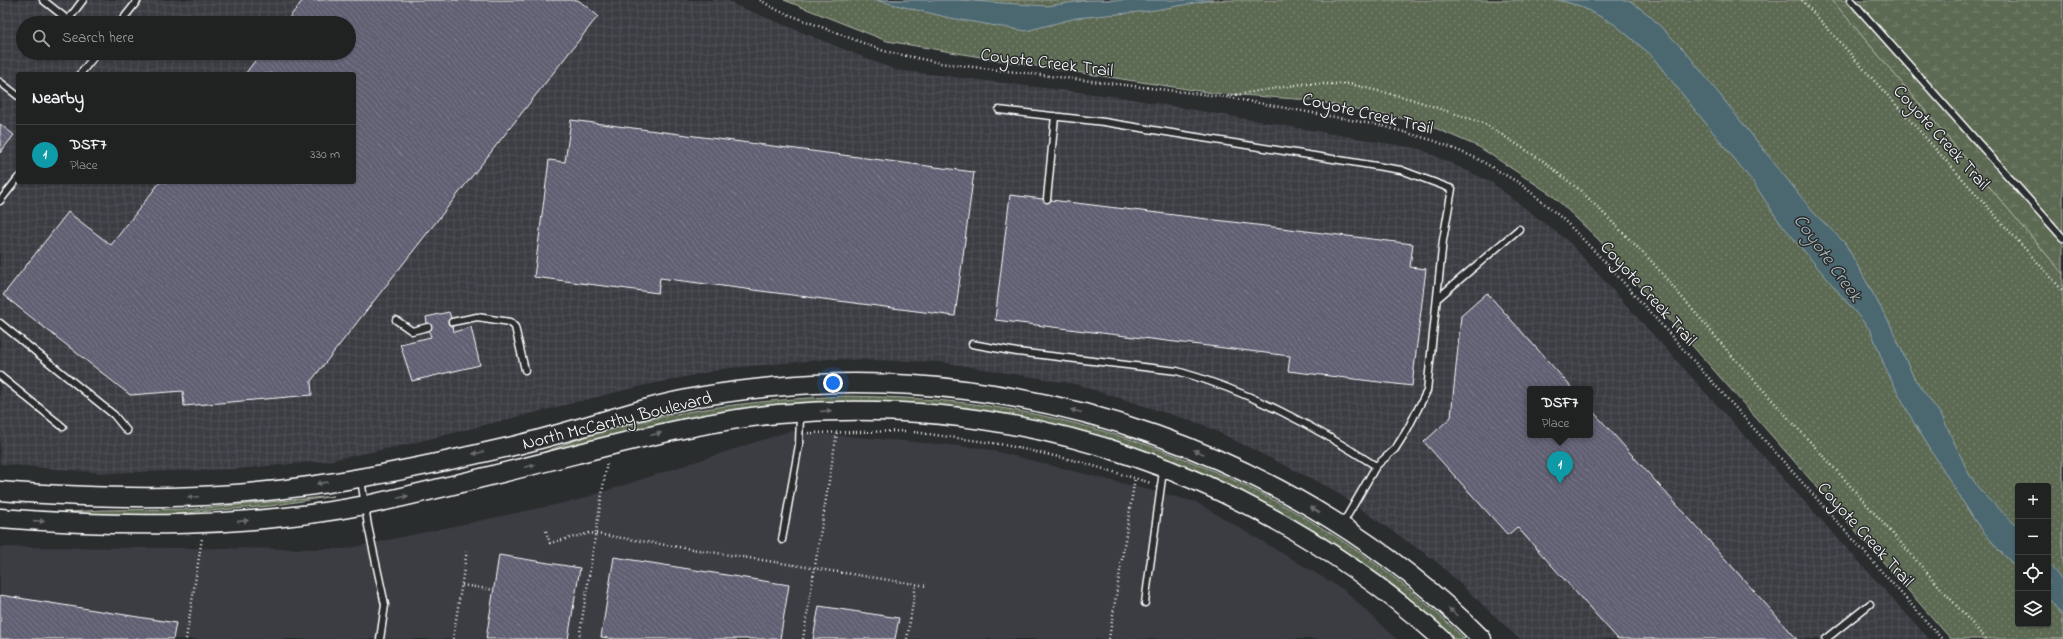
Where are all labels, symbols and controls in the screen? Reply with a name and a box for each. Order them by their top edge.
search box [16,16,356,60]
icon: search [30,27,52,49]
text: Search here [62,27,134,49]
street label: Coyote Creek Trail [979,43,1115,85]
street label: Coyote Creek Trail [1886,80,1995,197]
text: Nearby [32,86,84,111]
street label: Coyote Creek Trail [1300,87,1436,143]
text: DSF7 [70,134,107,156]
text: 1 [43,145,47,164]
text: 330 m [310,145,340,164]
text: Place [70,156,98,175]
water label: Coyote Creek [1786,209,1868,308]
street label: Coyote Creek Trail [1593,236,1702,353]
your location [823,373,843,393]
street label: North McCarthy Boulevard [520,386,715,458]
popup [1527,386,1593,438]
text: DSF7 [1542,392,1578,414]
one-way arrow [820,408,832,415]
one-way arrow [1070,408,1082,414]
text: Place [1542,414,1569,433]
one-way arrow [650,431,662,437]
one-way arrow [1193,449,1205,455]
one-way arrow [471,450,484,456]
pin: 1 [1547,451,1573,484]
one-way arrow [524,463,536,469]
street label: Coyote Creek Trail [1810,477,1919,594]
one-way arrow [316,481,328,487]
map controls [2015,483,2051,627]
button: + [2015,483,2051,519]
one-way arrow [187,493,199,500]
one-way arrow [397,493,409,499]
one-way arrow [1309,507,1321,514]
one-way arrow [33,518,45,525]
one-way arrow [237,518,249,524]
button: − [2015,519,2051,555]
button: locate [2015,555,2051,591]
button: layers [2015,591,2051,627]
one-way arrow [1448,608,1459,617]

